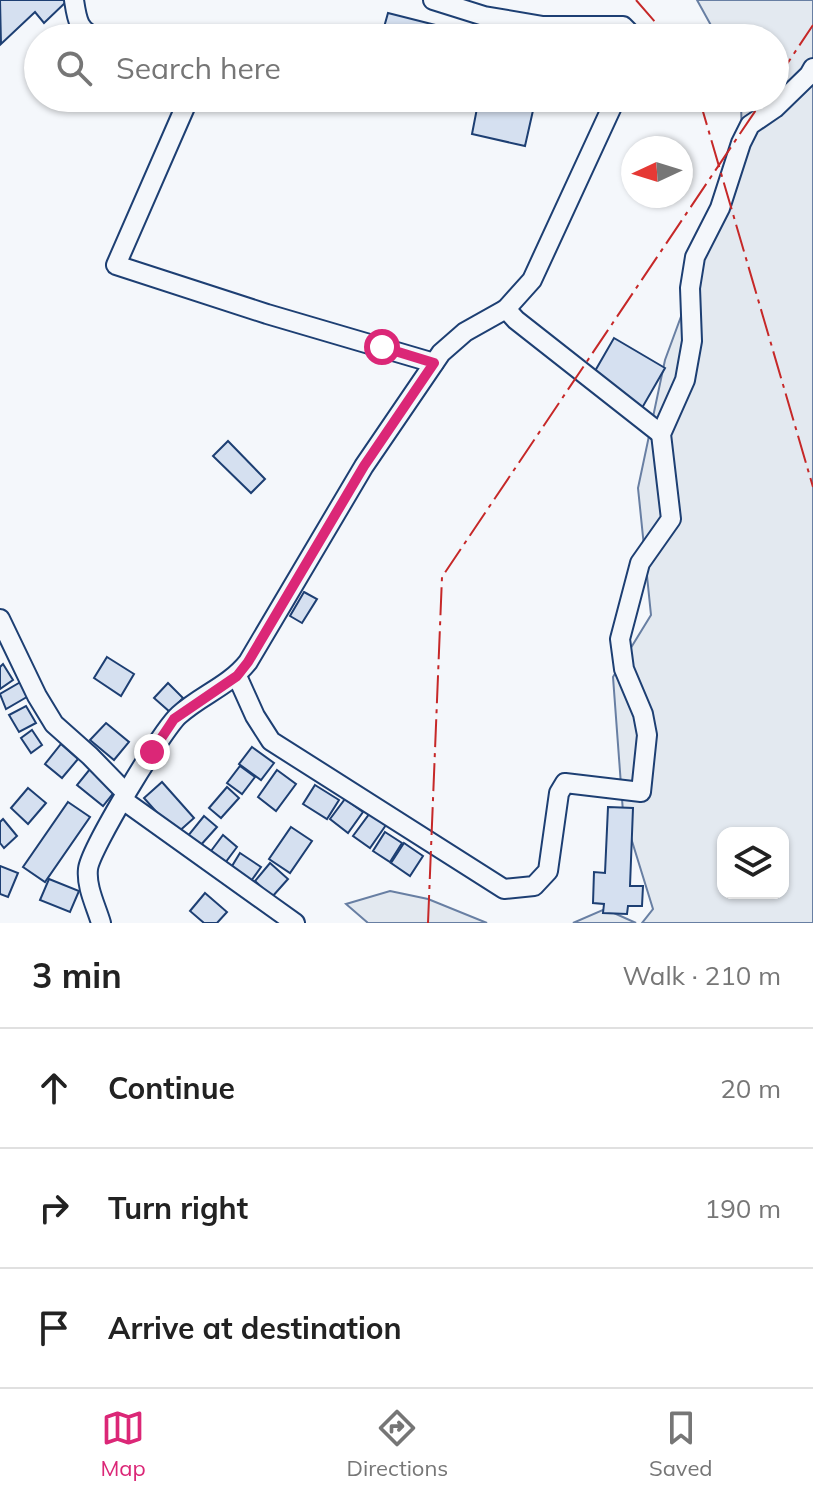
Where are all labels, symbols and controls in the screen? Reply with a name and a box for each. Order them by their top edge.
search box [24,24,789,112]
icon: search [52,46,96,90]
text: Search here [116,49,281,87]
north arrow [621,136,693,208]
route start [364,329,400,365]
route end [134,734,170,770]
map controls [717,827,789,899]
button: layers [717,827,789,899]
text: 3 min [32,954,122,997]
text: Walk · 210 m [622,959,781,992]
icon: ahead [32,1066,76,1110]
text: Continue [108,1069,235,1107]
text: 20 m [720,1072,781,1105]
icon: right [32,1186,76,1230]
text: Turn right [108,1189,248,1227]
text: 190 m [705,1192,781,1225]
icon: arrive [32,1306,76,1350]
text: Arrive at destination [108,1309,402,1347]
tab: Map [100,1406,146,1482]
tab: Directions [347,1406,448,1482]
tab: Saved [649,1406,713,1482]

